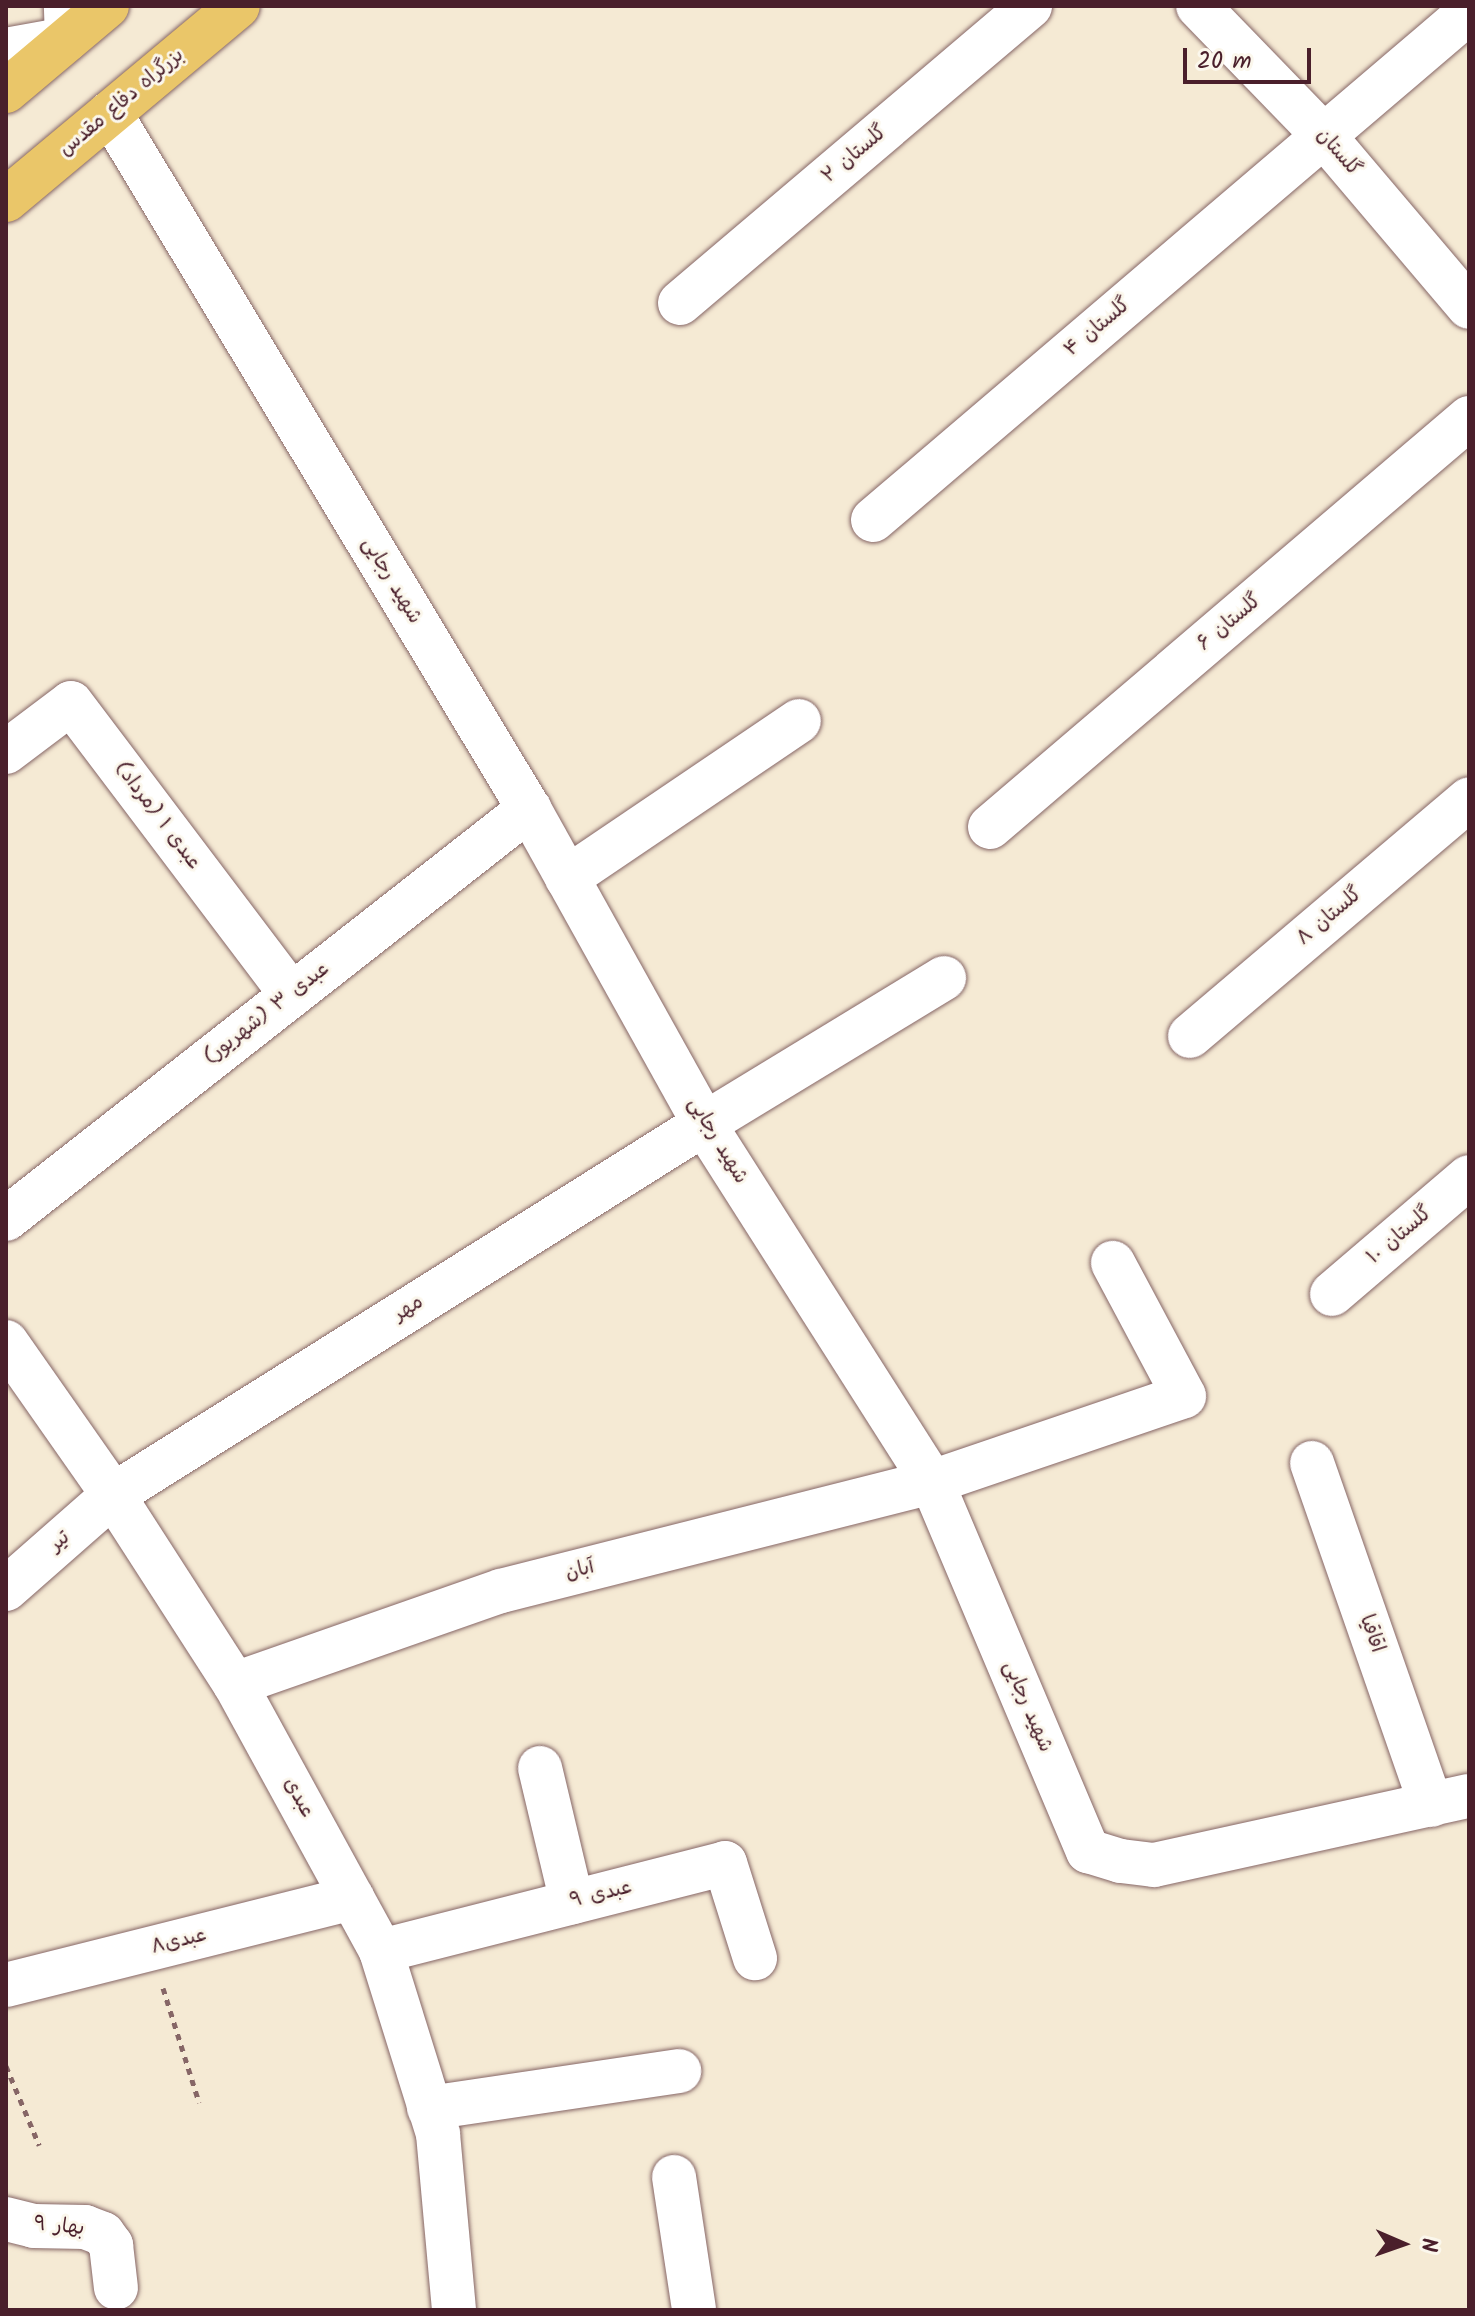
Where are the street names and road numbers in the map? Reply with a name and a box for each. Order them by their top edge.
street label: بزرگراه دفاع مقدس [55,44,189,162]
street label: گلستان ۲ [818,121,892,189]
street label: گلستان [1311,124,1365,182]
street label: گلستان ۴ [1060,293,1136,363]
street label: شهید رجایی [356,533,426,629]
street label: گلستان ۶ [1193,589,1267,657]
street label: عبدی ۱ (مرداد) [109,757,205,875]
street label: گلستان ۸ [1292,883,1368,951]
street label: عبدی ۳ (شهریور) [199,958,335,1070]
street label: شهید رجایی [682,1093,752,1189]
street label: گلستان ۱۰ [1363,1202,1437,1270]
street label: مهر [390,1291,428,1327]
street label: تیر [45,1526,75,1558]
street label: آبان [563,1556,597,1586]
street label: اقاقیا [1353,1612,1389,1656]
street label: شهید رجایی [997,1658,1057,1756]
street label: عبدی [277,1774,319,1822]
street label: عبدی ۹ [568,1876,634,1914]
street label: عبدی۸ [149,1924,209,1960]
street label: بهار ۹ [32,2212,86,2242]

